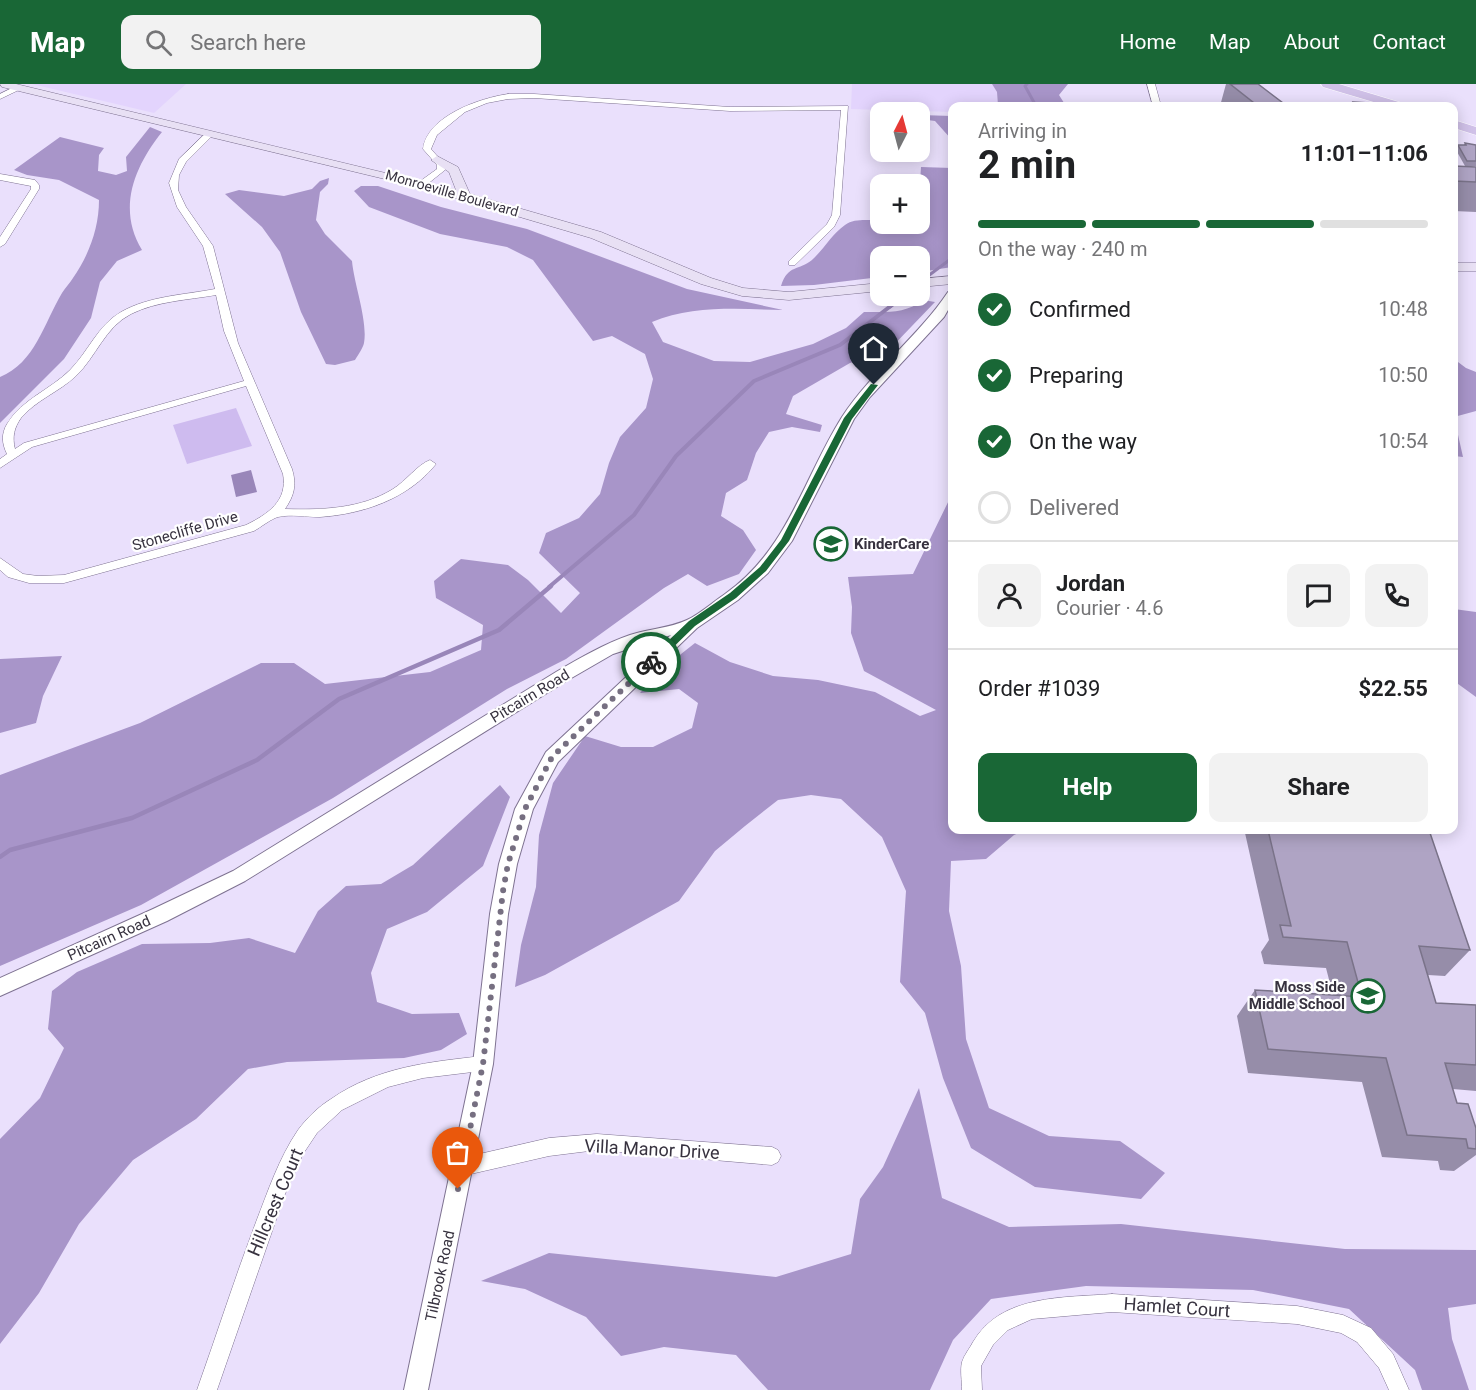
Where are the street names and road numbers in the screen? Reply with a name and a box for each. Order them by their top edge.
street label: Monroeville Boulevard [384,166,520,220]
street label: Stonecliffe Drive [130,507,240,555]
street label: Pitcairn Road [487,665,573,727]
street label: Pitcairn Road [65,912,153,964]
street label: Villa Manor Drive [584,1135,720,1163]
street label: Hillcrest Court [243,1145,307,1259]
street label: Tilbrook Road [422,1229,458,1323]
street label: Hamlet Court [1123,1293,1231,1321]

